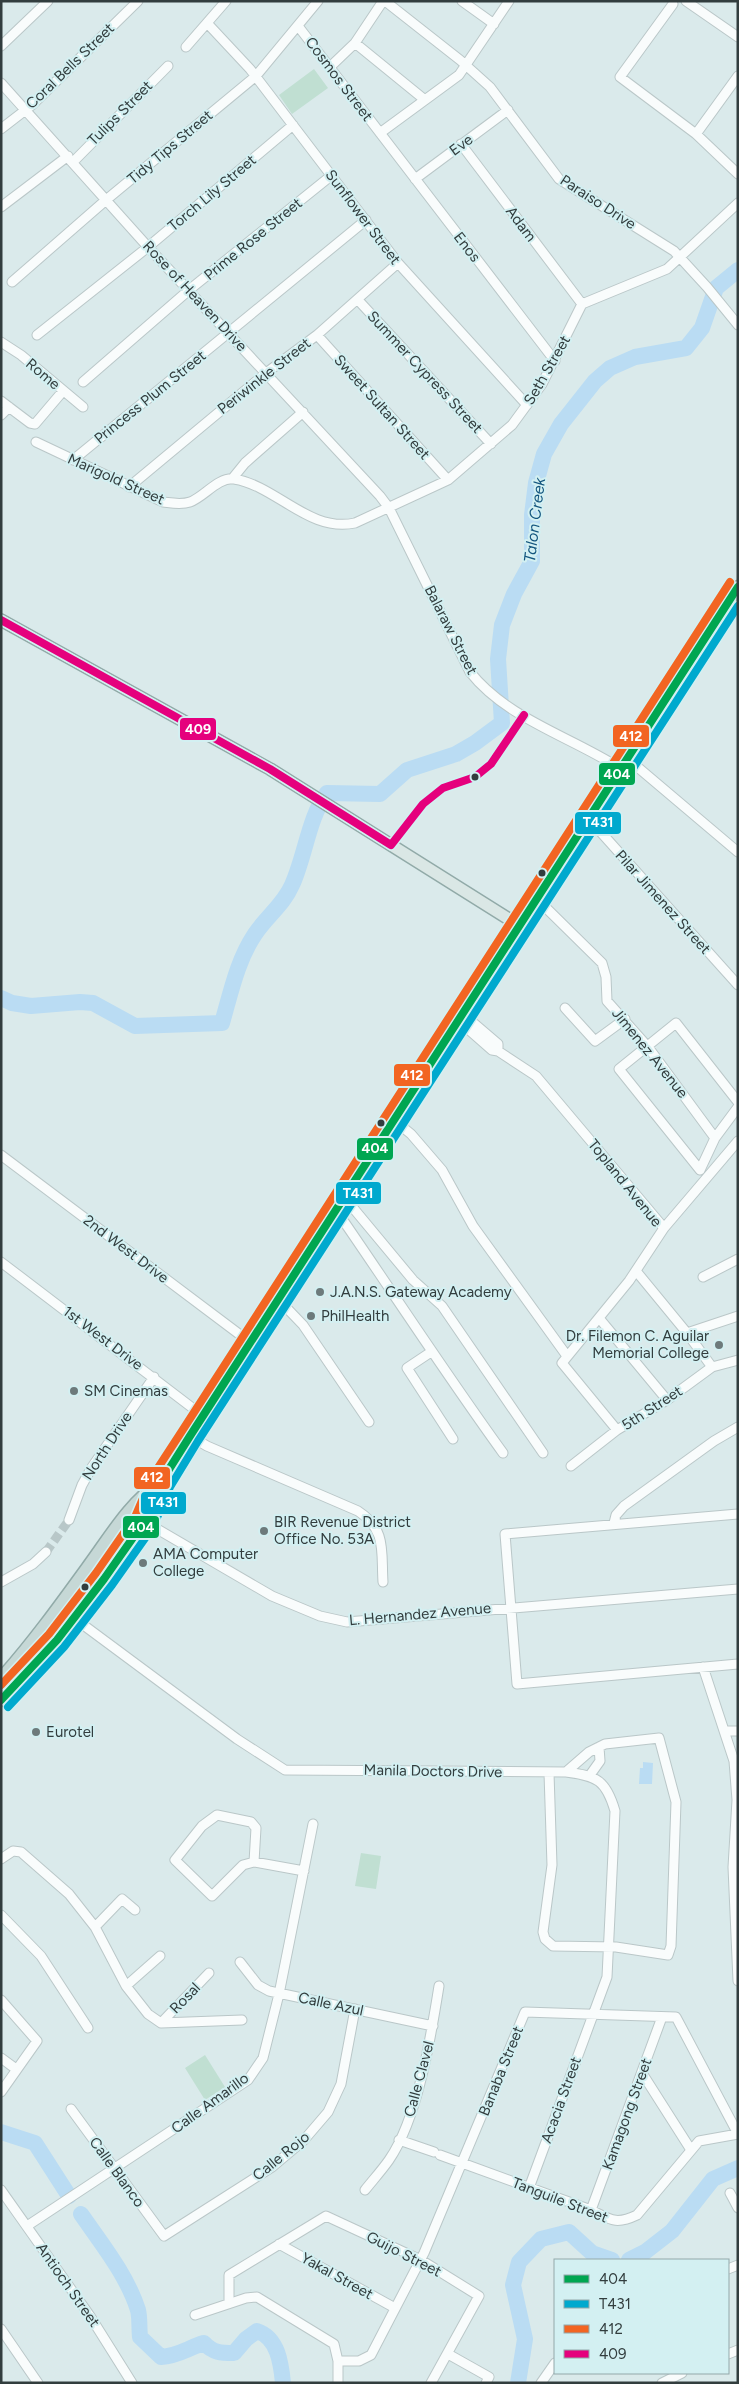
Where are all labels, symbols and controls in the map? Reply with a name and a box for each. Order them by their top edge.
street label: Coral Bells Street [22,19,118,113]
street label: Cosmos Street [302,33,377,125]
street label: Tulips Street [84,77,156,149]
street label: Tidy Tips Street [124,106,216,188]
street label: Eve [446,130,476,160]
street label: Torch Lily Street [164,151,260,235]
street label: Sunflower Street [322,166,405,268]
street label: Paraiso Drive [557,171,639,233]
street label: Prime Rose Street [200,194,306,284]
street label: Adam [502,203,540,245]
street label: Enos [450,228,484,266]
street label: Rose of Heaven Drive [139,237,251,355]
street label: Summer Cypress Street [364,307,487,437]
street label: Seth Street [520,332,574,408]
street label: Periwinkle Street [214,334,314,418]
street label: Princess Plum Street [91,346,210,448]
street label: Sweet Sultan Street [330,351,434,463]
street label: Rome [22,355,64,393]
street label: Marigold Street [65,450,168,509]
water label: Talon Creek [520,475,549,564]
street label: Balaraw Street [421,582,481,678]
line badge: 409 [179,717,217,741]
text: 409 [185,721,211,738]
line badge: 412 [612,724,650,748]
text: 412 [620,728,642,745]
line badge: 404 [598,762,636,786]
text: 404 [604,766,631,783]
unlabelled marker [470,772,480,782]
line badge: T431 [574,811,622,835]
text: T431 [583,814,613,831]
street label: Pilar Jimenez Street [612,846,715,958]
unlabelled marker [537,868,547,878]
street label: Jimenez Avenue [608,1004,692,1102]
line badge: 412 [393,1063,431,1087]
text: 412 [401,1067,423,1084]
unlabelled marker [376,1118,386,1128]
street label: Topland Avenue [584,1136,666,1230]
line badge: 404 [356,1137,394,1161]
text: 404 [362,1140,389,1157]
line badge: T431 [335,1181,382,1205]
text: T431 [343,1185,373,1202]
street label: 2nd West Drive [80,1211,172,1287]
place label: J.A.N.S. Gateway Academy [330,1283,512,1301]
marker: J.A.N.S. Gateway Academy [314,1286,326,1298]
street label: 1st West Drive [59,1302,147,1374]
place label: PhilHealth [321,1307,389,1325]
marker: PhilHealth [305,1310,317,1322]
place label: Dr. Filemon C. Aguilar Memorial College [566,1327,709,1362]
marker: Dr. Filemon C. Aguilar Memorial College [713,1339,725,1351]
place label: SM Cinemas [84,1382,168,1400]
street label: 5th Street [618,1382,686,1434]
marker: SM Cinemas [68,1385,80,1397]
street label: North Drive [78,1408,136,1484]
line badge: 412 [133,1466,171,1490]
text: 412 [141,1469,163,1486]
line badge: T431 [140,1491,187,1515]
text: T431 [148,1494,178,1511]
place label: BIR Revenue District Office No. 53A [274,1513,411,1548]
line badge: 404 [122,1515,160,1539]
text: 404 [128,1519,155,1536]
marker: BIR Revenue District Office No. 53A [258,1525,270,1537]
place label: AMA Computer College [153,1545,258,1580]
marker: AMA Computer College [137,1557,149,1569]
unlabelled marker [80,1582,90,1592]
street label: L. Hernandez Avenue [348,1599,492,1629]
place label: Eurotel [46,1723,94,1741]
marker: Eurotel [30,1726,42,1738]
street label: Manila Doctors Drive [363,1761,503,1781]
street label: Rosal [166,1979,204,2017]
street label: Calle Azul [297,1988,365,2020]
street label: Banaba Street [475,2023,527,2118]
street label: Calle Clavel [400,2039,438,2119]
street label: Acacia Street [537,2054,585,2146]
street label: Kamagong Street [598,2055,656,2172]
street label: Calle Amarillo [168,2069,252,2137]
street label: Calle Rojo [249,2127,313,2184]
street label: Calle Blanco [86,2133,149,2211]
street label: Tanguile Street [510,2173,611,2227]
street label: Guijo Street [364,2227,445,2281]
street label: Antioch Street [32,2239,104,2331]
street label: Yakal Street [298,2249,376,2303]
legend [554,2259,729,2374]
text: 404 [599,2270,627,2288]
text: T431 [599,2295,631,2313]
text: 412 [599,2320,623,2338]
text: 409 [599,2345,626,2363]

